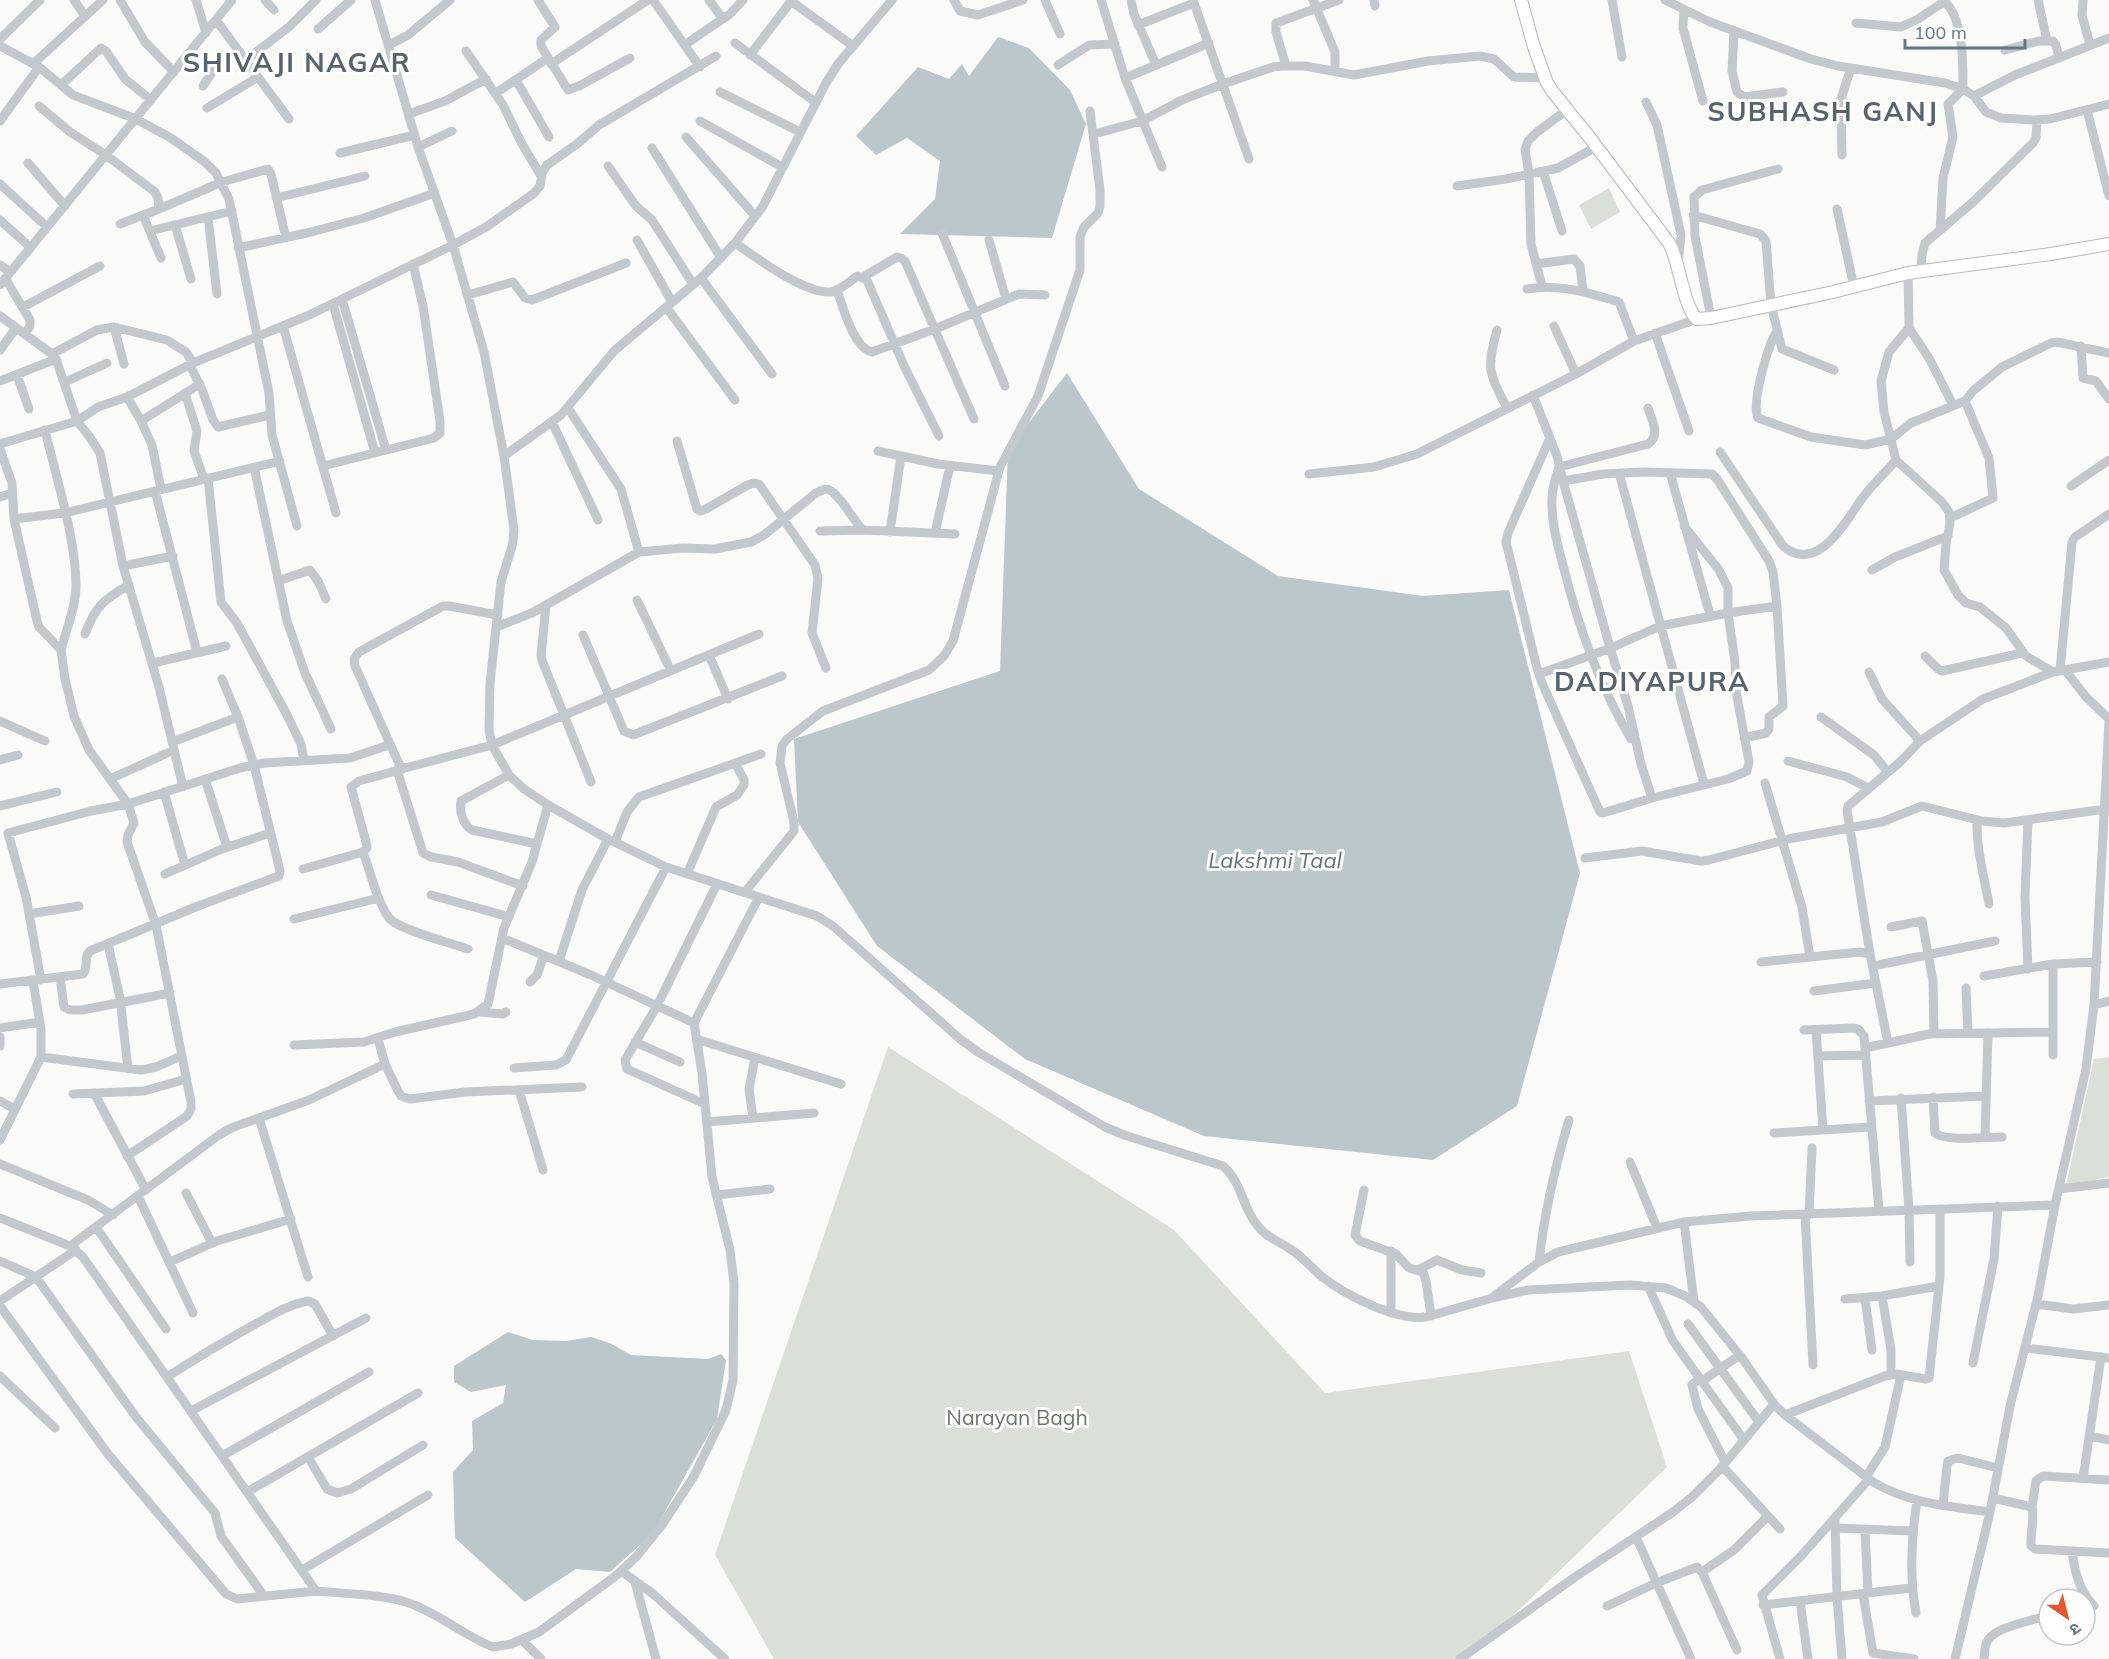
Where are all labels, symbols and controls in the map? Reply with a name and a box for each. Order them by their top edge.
scale bar [1905,12,2025,50]
text: 100 m [1914,21,1967,44]
district label: SHIVAJI NAGAR [183,45,411,79]
district label: SUBHASH GANJ [1707,94,1939,128]
district label: DADIYAPURA [1554,664,1750,698]
water label: Lakshmi Taal [1208,846,1343,874]
park label: Narayan Bagh [946,1404,1088,1430]
north arrow [2037,1587,2097,1647]
text: उ [2066,1618,2085,1641]

